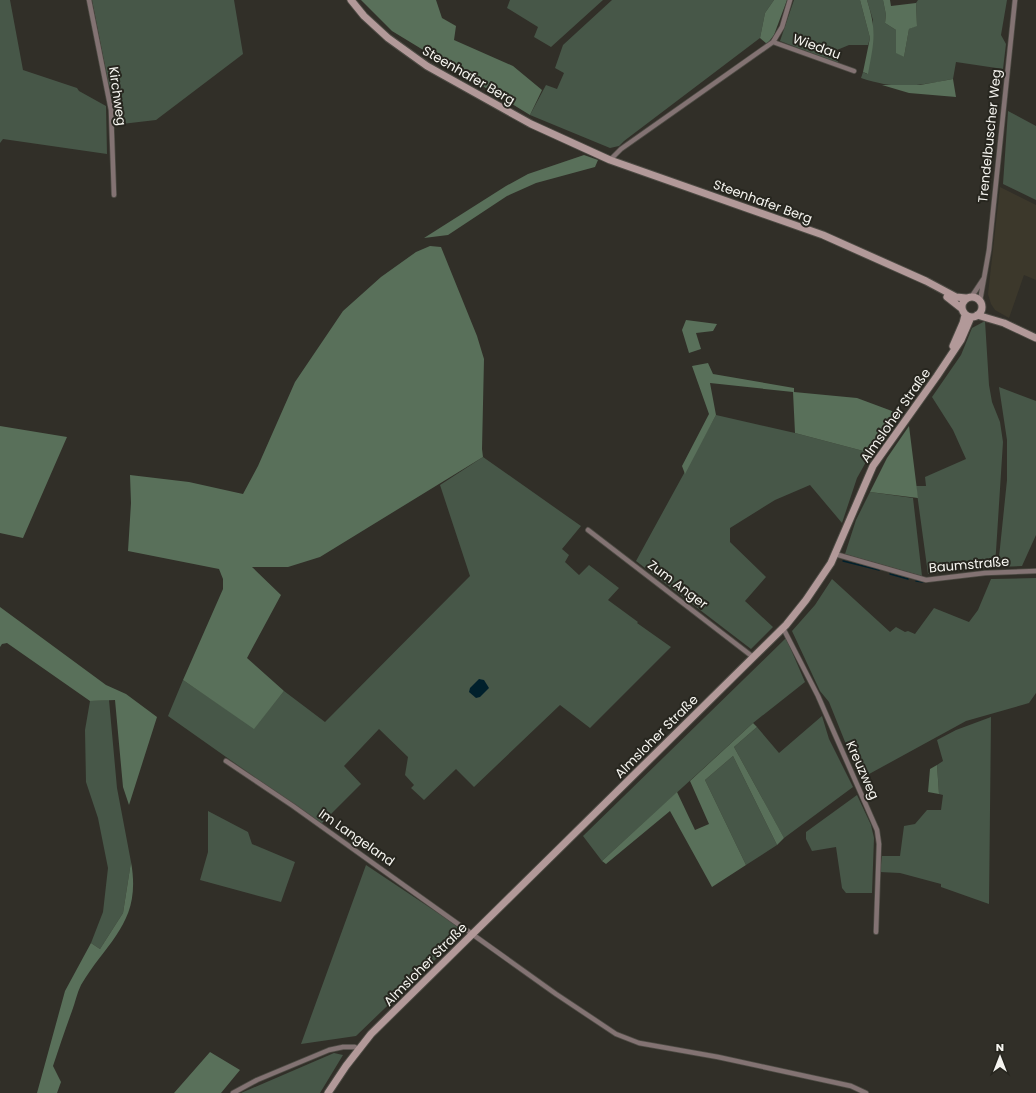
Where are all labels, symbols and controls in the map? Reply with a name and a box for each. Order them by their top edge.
street label: Wiedau [790,29,843,64]
street label: Steenhafer Berg [419,41,519,110]
street label: Kirchweg [104,65,131,127]
street label: Trendelbuscher Weg [973,68,1006,204]
street label: Steenhafer Berg [711,175,815,228]
street label: Almsloher Straße [856,364,935,466]
street label: Baumstraße [928,552,1010,577]
street label: Zum Anger [644,555,712,613]
street label: Almsloher Straße [610,690,702,782]
street label: Kreuzweg [841,738,884,803]
street label: Im Langeland [315,804,399,871]
street label: Almsloher Straße [379,918,471,1010]
north arrow [980,1037,1020,1077]
text: N [996,1039,1004,1055]

